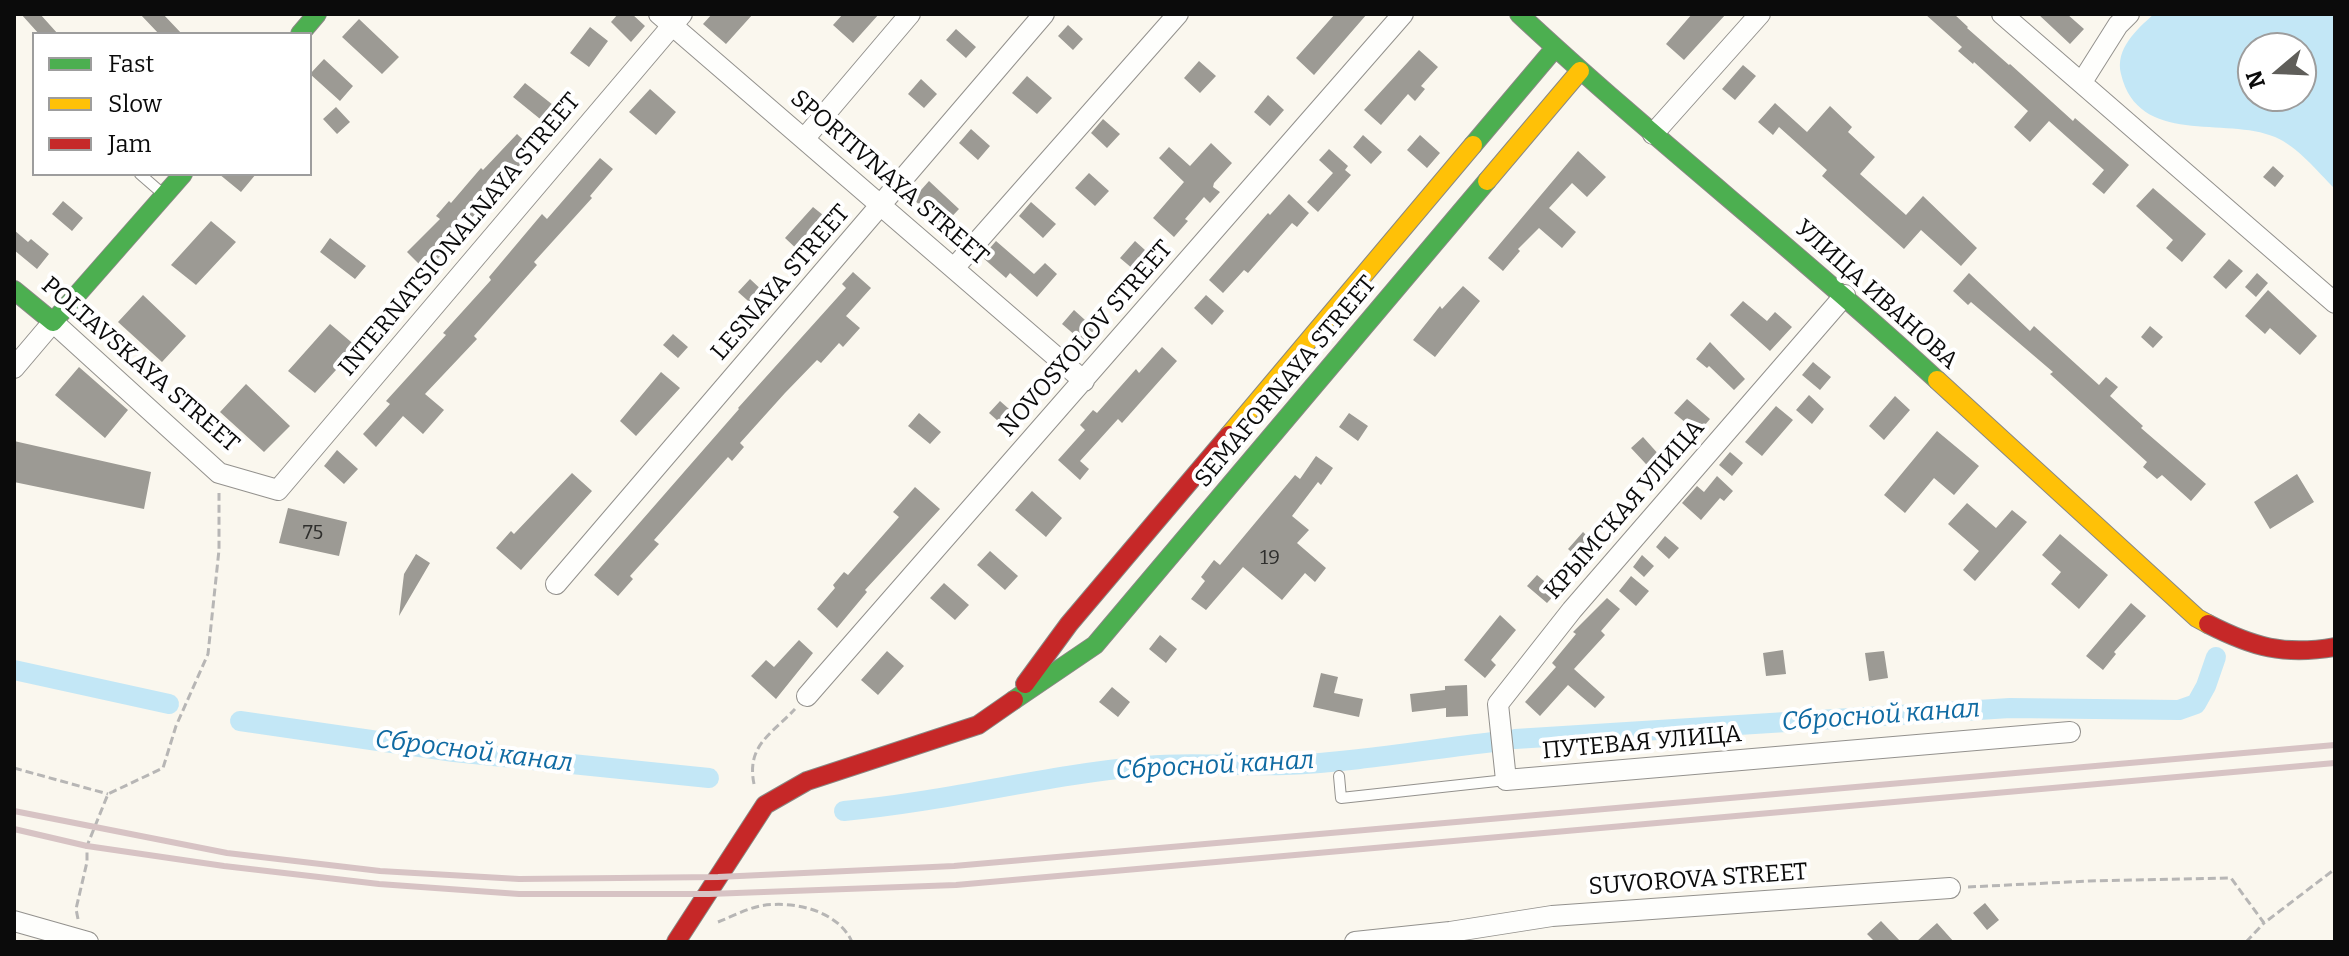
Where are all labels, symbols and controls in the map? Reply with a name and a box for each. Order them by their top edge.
legend [32,32,312,176]
north arrow [2237,32,2317,112]
text: Fast [108,50,154,78]
text: N [2240,67,2271,92]
street label: SPORTIVNAYA STREET [784,84,994,272]
street label: INTERNATSIONALNAYA STREET [333,88,587,382]
text: Slow [108,90,162,118]
text: Jam [108,130,151,158]
street label: LESNAYA STREET [706,199,856,367]
street label: УЛИЦА ИВАНОВА [1789,214,1963,376]
street label: NOVOSYOLOV STREET [993,235,1179,443]
street label: POLTAVSKAYA STREET [35,271,245,459]
street label: SEMAFORNAYA STREET [1189,271,1383,493]
street label: КРЫМСКАЯ УЛИЦА [1539,414,1711,606]
house number: 75 [303,521,323,545]
house number: 19 [1260,546,1280,570]
water label: Сбросной канал [1781,693,1981,739]
street label: ПУТЕВАЯ УЛИЦА [1541,720,1743,766]
water label: Сбросной канал [373,724,575,780]
water label: Сбросной канал [1115,745,1315,787]
street label: SUVOROVA STREET [1587,858,1809,902]

